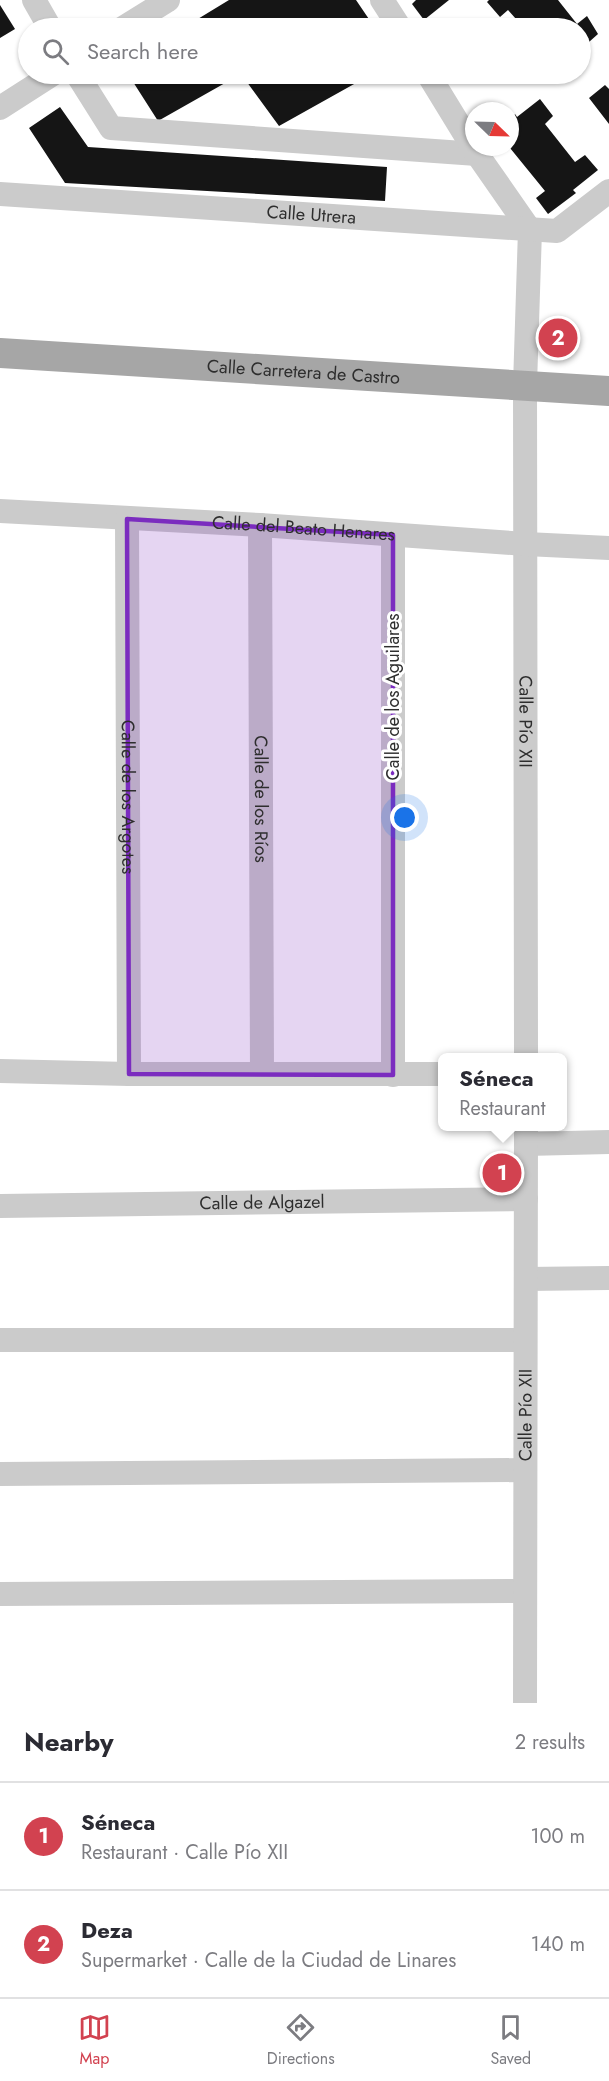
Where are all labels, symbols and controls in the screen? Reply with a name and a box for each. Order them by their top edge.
search box [18,18,591,84]
icon: search [39,35,72,68]
text: Search here [87,35,198,67]
north arrow [465,102,519,156]
street label: Calle Utrera [266,199,357,231]
pin: 2 [538,316,578,360]
street label: Calle Carretera de Castro [206,353,401,391]
street label: Calle del Beato Henares [211,509,396,548]
street label: Calle de los Aguilares [380,614,406,781]
street label: Calle Pío XII [512,675,539,768]
street label: Calle de los Argotes [115,720,141,874]
street label: Calle de los Ríos [248,735,274,863]
your location [390,803,419,832]
popup [438,1053,567,1131]
text: Séneca [459,1062,534,1094]
text: Restaurant [459,1094,546,1123]
pin: 1 [482,1150,522,1196]
street label: Calle de Algazel [199,1189,325,1216]
street label: Calle Pío XII [512,1369,539,1461]
text: Nearby [24,1723,113,1761]
text: 2 results [515,1728,585,1757]
text: Séneca [81,1806,155,1838]
text: 1 [38,1822,49,1851]
text: 100 m [530,1822,585,1851]
text: Restaurant · Calle Pío XII [81,1838,288,1867]
text: Deza [81,1914,133,1946]
text: 2 [37,1930,50,1959]
text: 140 m [531,1930,585,1959]
text: Supermarket · Calle de la Ciudad de Linares [81,1946,456,1975]
tab: Map [78,2011,111,2070]
tab: Directions [267,2011,335,2070]
tab: Saved [490,2011,531,2070]

